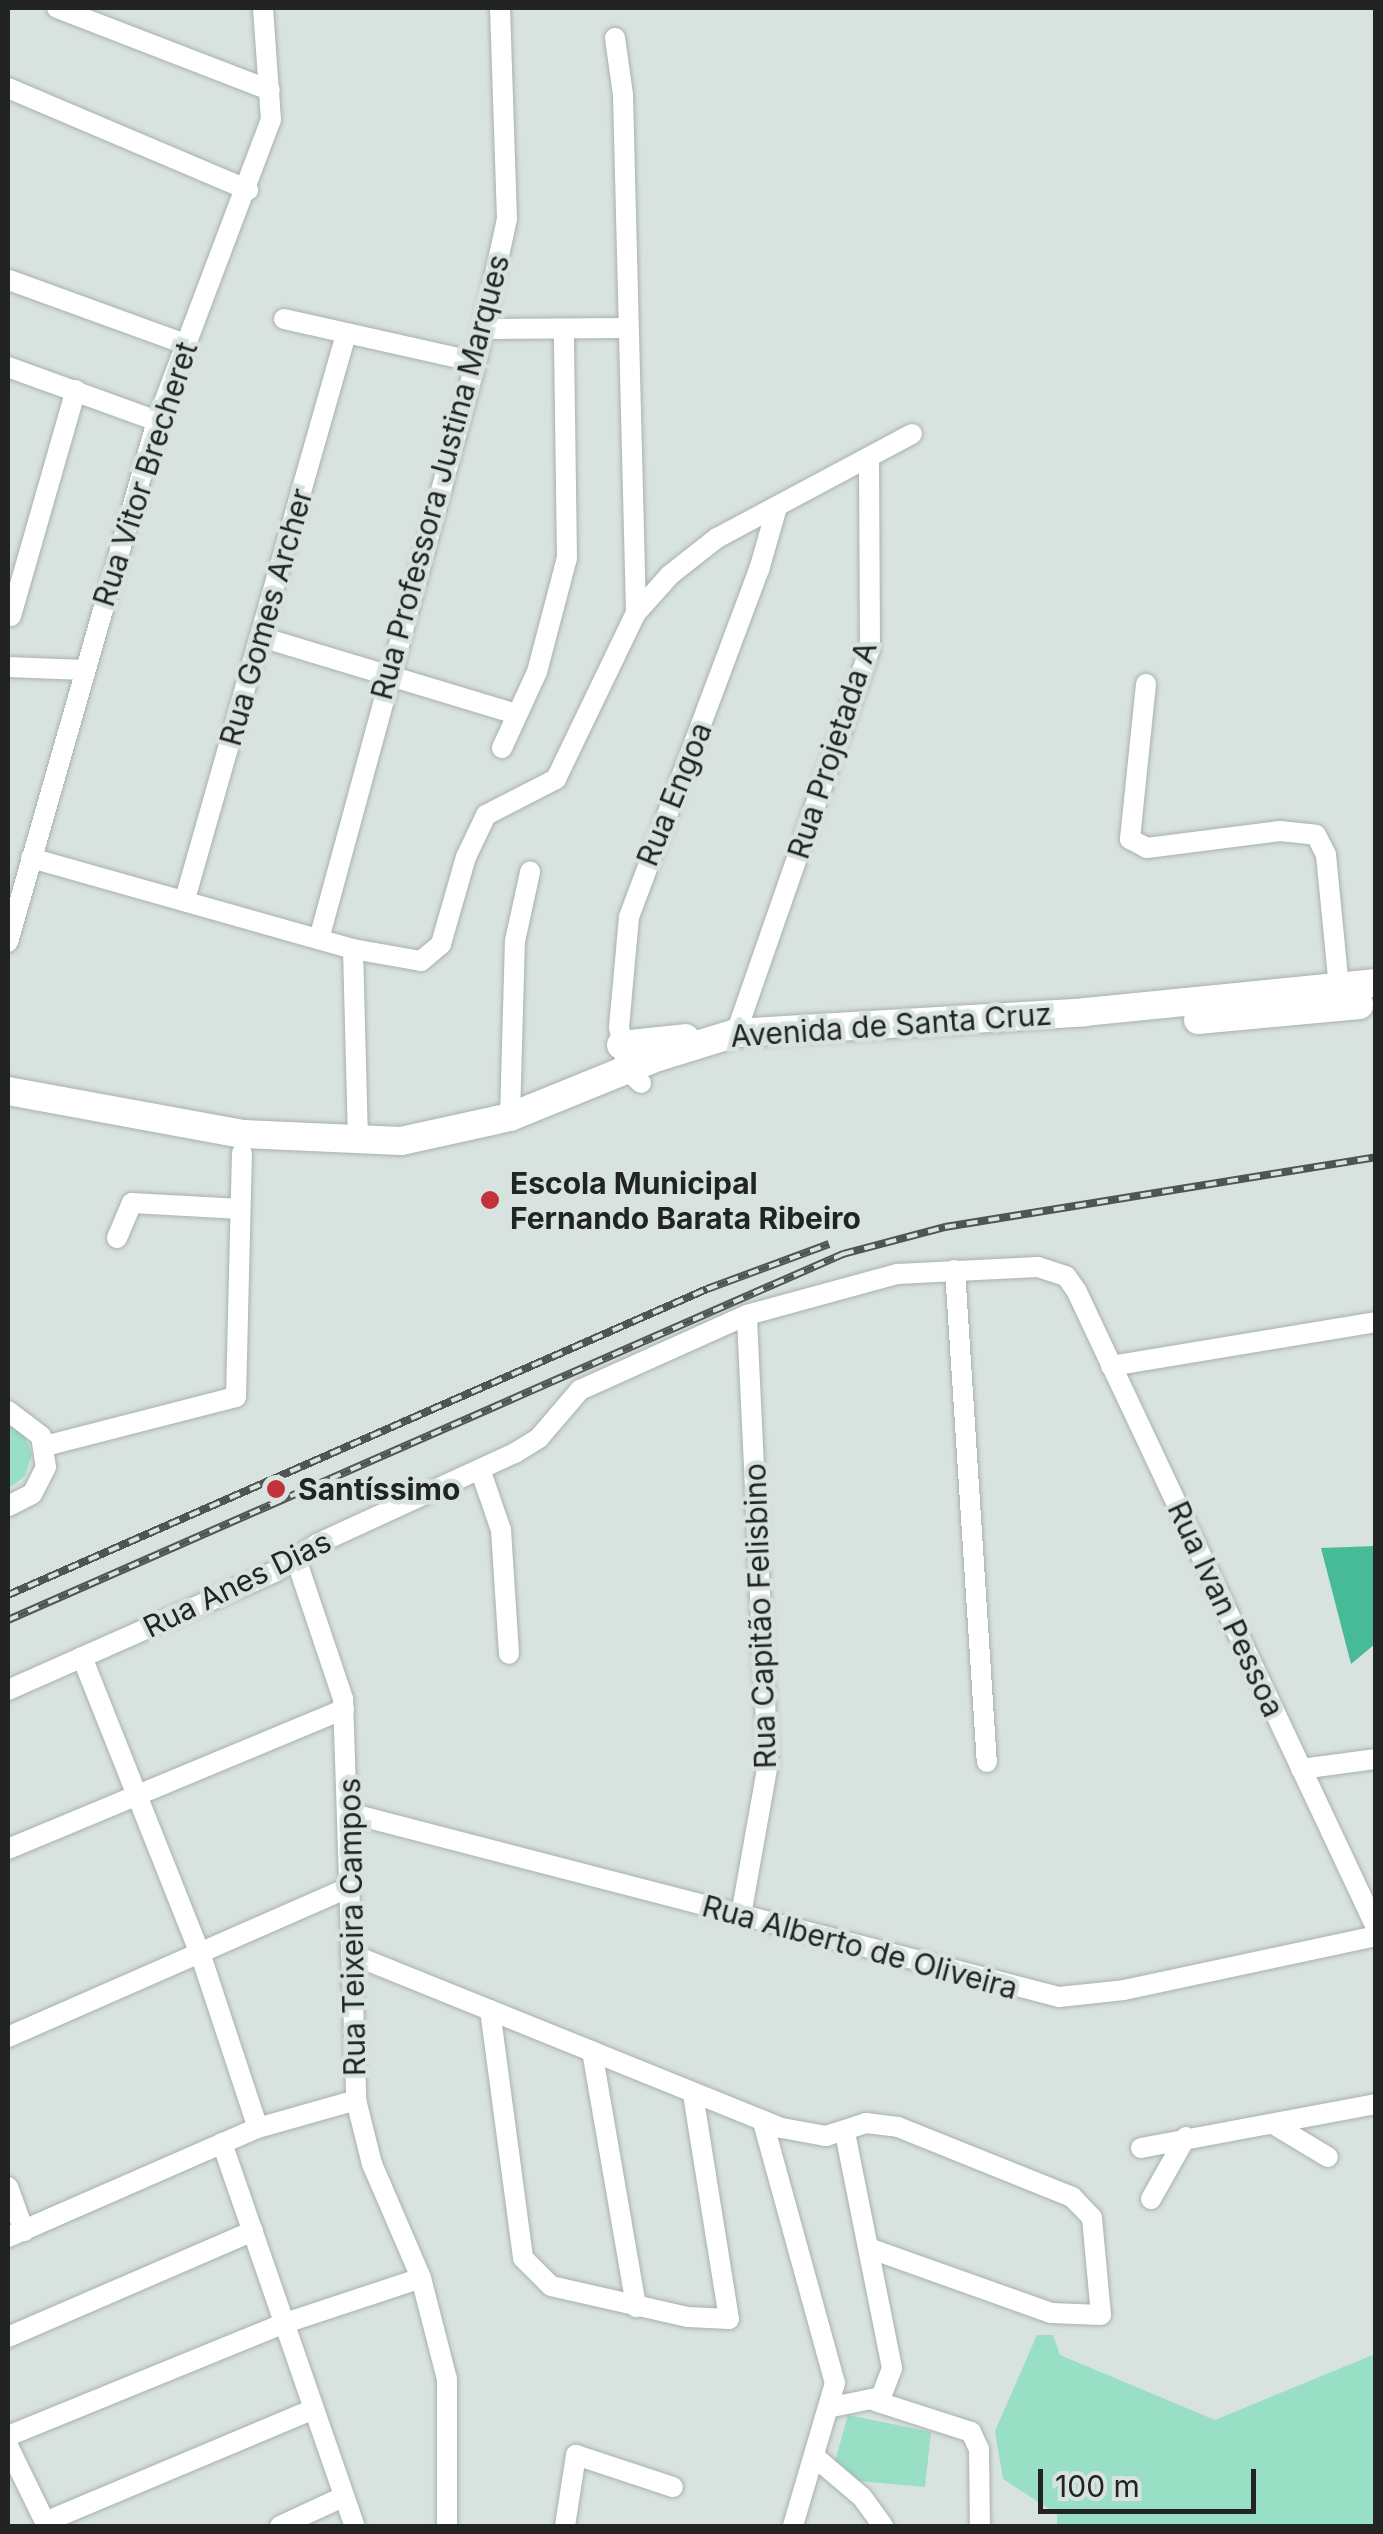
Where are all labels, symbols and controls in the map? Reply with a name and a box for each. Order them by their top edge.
street label: Rua Professora Justina Marques [363,251,517,703]
street label: Rua Vitor Brecheret [85,337,205,611]
street label: Rua Gomes Archer [212,484,320,750]
street label: Rua Projetada A [780,637,884,863]
street label: Rua Engoa [629,717,719,871]
street label: Avenida de Santa Cruz [729,996,1053,1054]
place label: Escola Municipal Fernando Barata Ribeiro [510,1165,861,1236]
marker: Escola Municipal Fernando Barata Ribeiro [479,1189,501,1211]
street label: Rua Capitão Felisbino [737,1463,783,1769]
place label: Santíssimo [298,1471,460,1507]
marker: Santíssimo [263,1476,289,1502]
street label: Rua Ivan Pessoa [1160,1496,1292,1722]
street label: Rua Anes Dias [137,1523,337,1645]
street label: Rua Teixeira Campos [331,1778,373,2076]
street label: Rua Alberto de Oliveira [698,1888,1022,2006]
scale bar [1043,2449,1260,2511]
text: 100 m [1055,2468,1140,2504]

